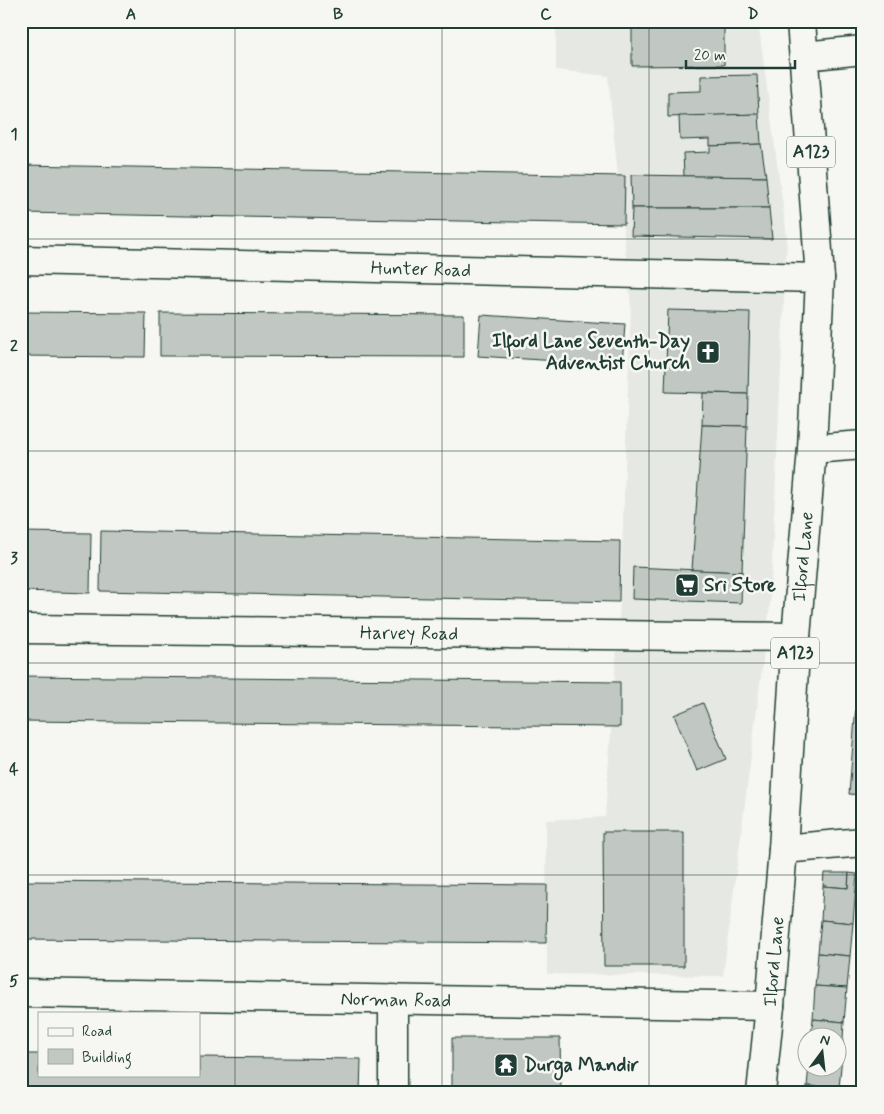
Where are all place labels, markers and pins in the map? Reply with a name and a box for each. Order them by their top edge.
place label: Ilford Lane Seventh-Day Adventist Church [492,329,690,376]
church icon: Ilford Lane Seventh-Day Adventist Church [695,339,721,365]
supermarket icon: Sri Store [674,572,700,598]
place label: Sri Store [704,573,776,598]
temple icon: Durga Mandir [493,1052,519,1078]
place label: Durga Mandir [524,1053,639,1081]

